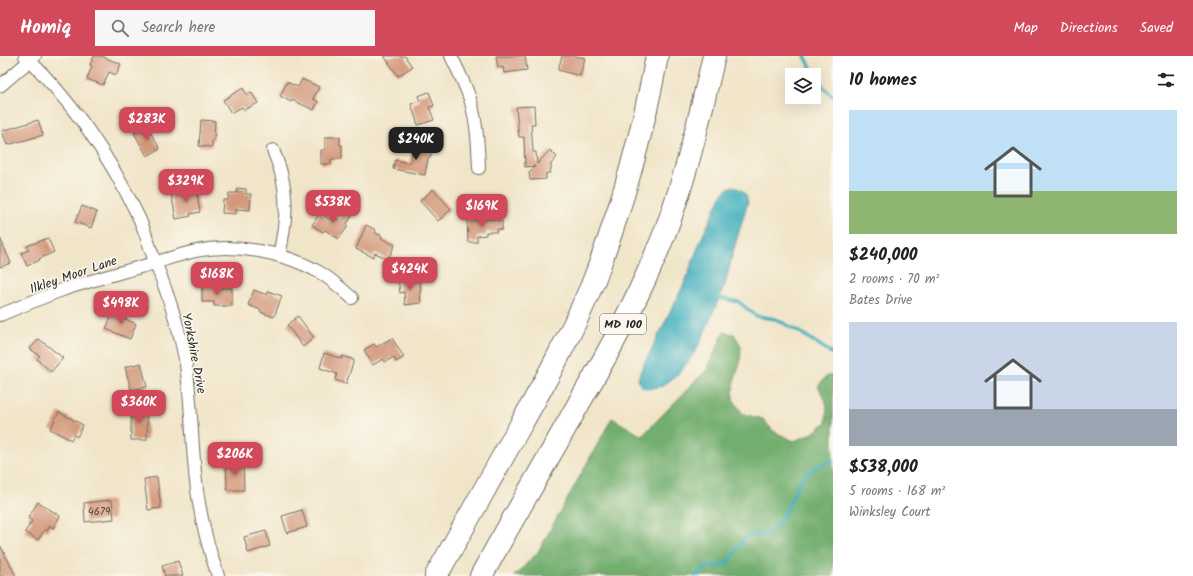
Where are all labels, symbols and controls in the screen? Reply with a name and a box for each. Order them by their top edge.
search box [95,10,375,46]
text: Homiq [20,13,71,43]
text: Search here [141,16,215,40]
icon: search [109,17,131,39]
text: Map [1013,17,1038,39]
text: Directions [1060,17,1118,39]
text: Saved [1140,17,1173,39]
text: 10 homes [849,67,917,94]
map controls [785,68,821,104]
button: layers [785,68,821,104]
icon: filters [1155,69,1177,91]
pin: $283K [119,107,175,141]
text: $283K [128,109,166,130]
pin: $240K [388,127,444,161]
text: $240K [398,129,434,150]
icon: home [977,136,1049,208]
pin: $329K [158,169,214,203]
text: $329K [168,171,204,192]
pin: $538K [305,190,361,224]
text: $538K [315,192,351,213]
pin: $169K [454,194,510,228]
text: $169K [465,196,499,217]
text: $240,000 [849,242,918,269]
street label: Ilkley Moor Lane [27,251,120,300]
pin: $424K [382,257,438,291]
text: $424K [391,259,429,280]
pin: $168K [189,262,245,296]
text: $168K [200,264,234,285]
text: 2 rooms · 70 m² [849,269,939,290]
text: Bates Drive [849,290,912,311]
pin: $498K [93,291,149,325]
text: $498K [103,293,139,314]
street label: Yorkshire Drive [175,311,212,396]
road number: MD 100 [600,314,646,334]
icon: home [977,348,1049,420]
pin: $360K [111,390,167,424]
text: $360K [121,392,157,413]
pin: $206K [207,442,263,476]
text: $206K [217,444,253,465]
text: $538,000 [849,454,918,481]
text: 5 rooms · 168 m² [849,481,945,502]
text: Winksley Court [849,502,930,523]
house number: 4679 [88,503,111,521]

